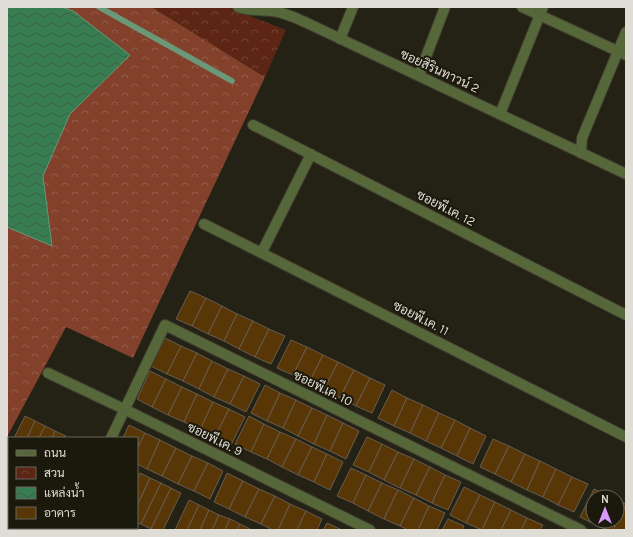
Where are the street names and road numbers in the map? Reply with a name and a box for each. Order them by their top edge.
street label: ซอยสิรินทาวน์ 2 [398,44,483,96]
street label: ซอยพี.เค. 12 [414,185,479,229]
street label: ซอยพี.เค. 11 [391,296,452,338]
street label: ซอยพี.เค. 10 [291,365,356,409]
street label: ซอยพี.เค. 9 [185,417,246,459]

